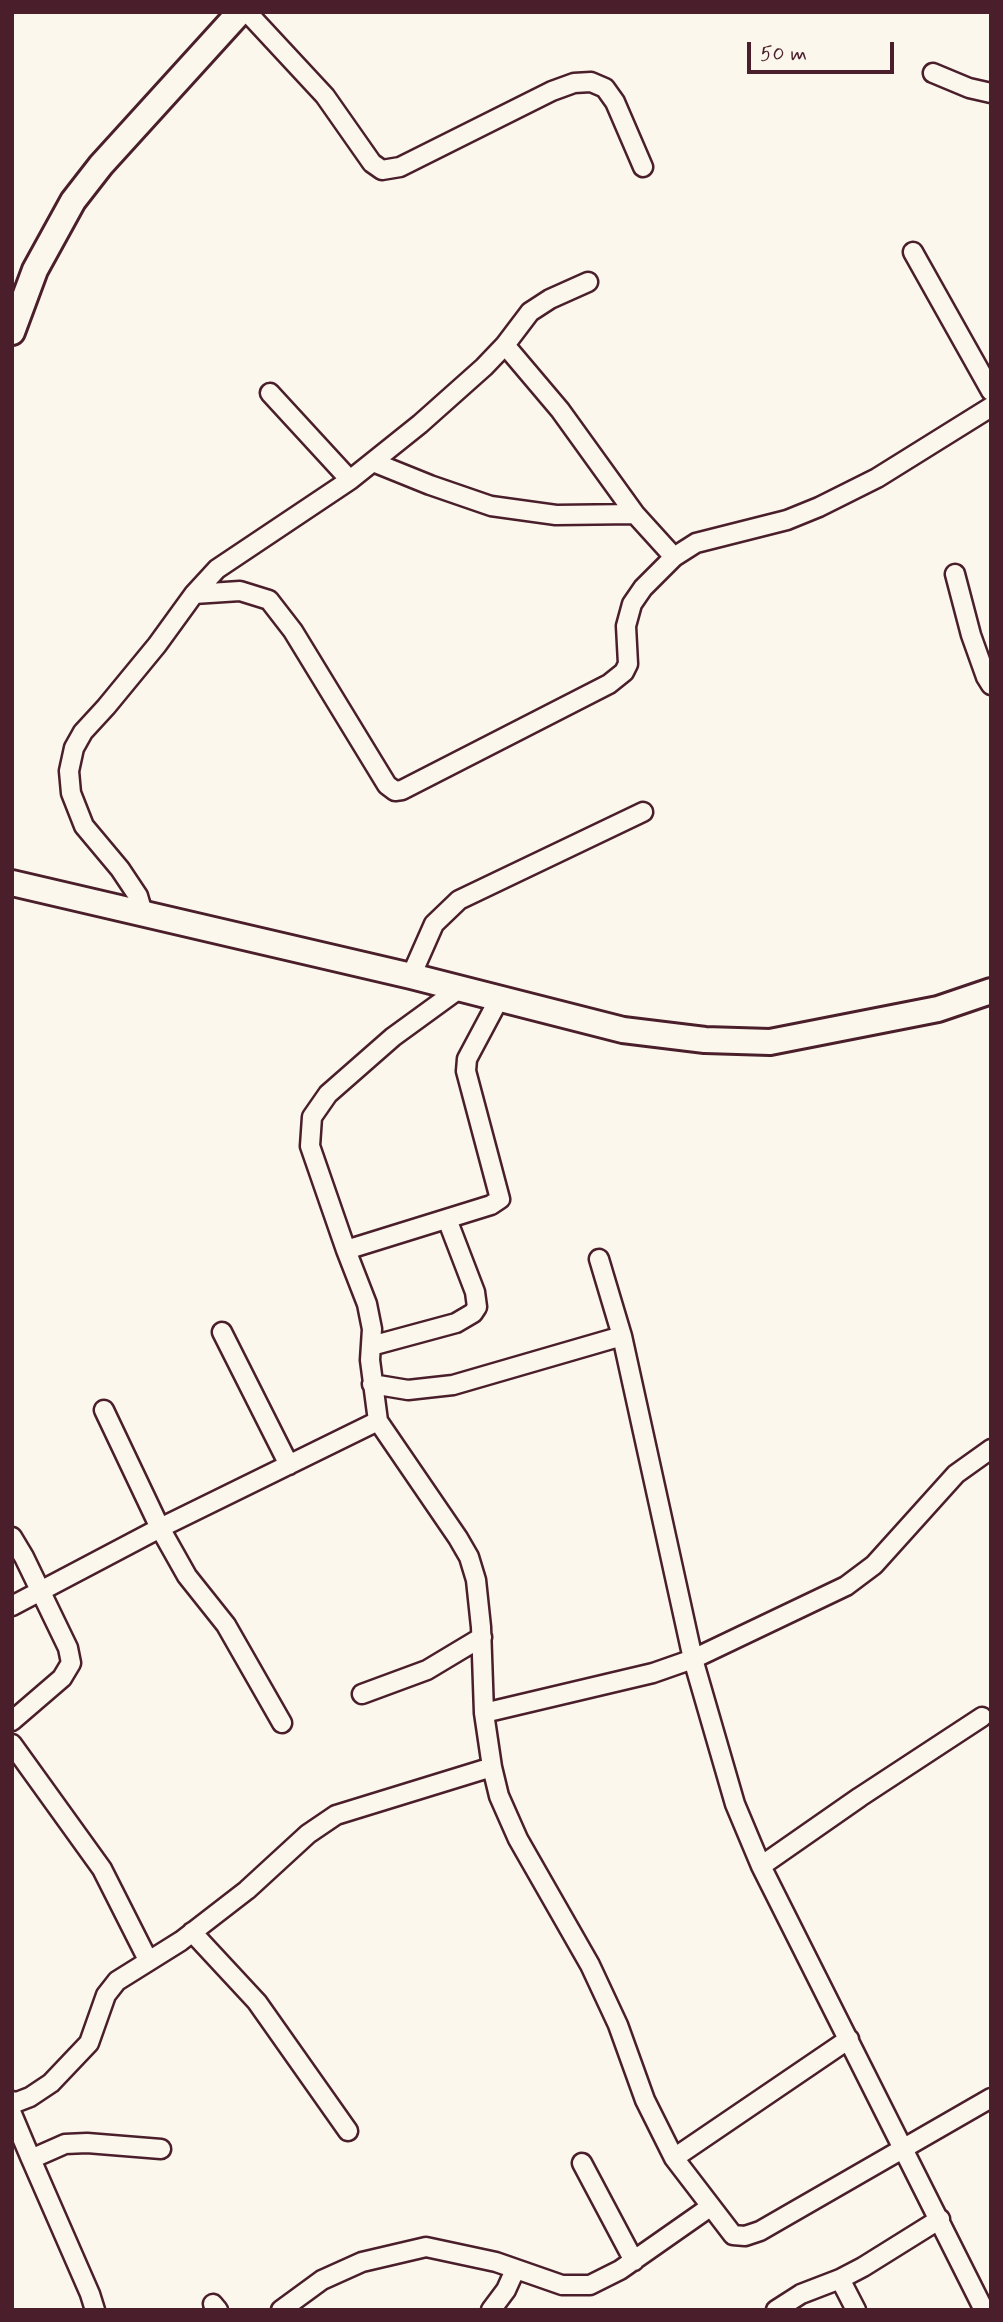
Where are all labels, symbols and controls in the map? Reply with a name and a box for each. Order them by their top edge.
scale bar [751,28,898,72]
text: 50 m [760,40,807,68]

